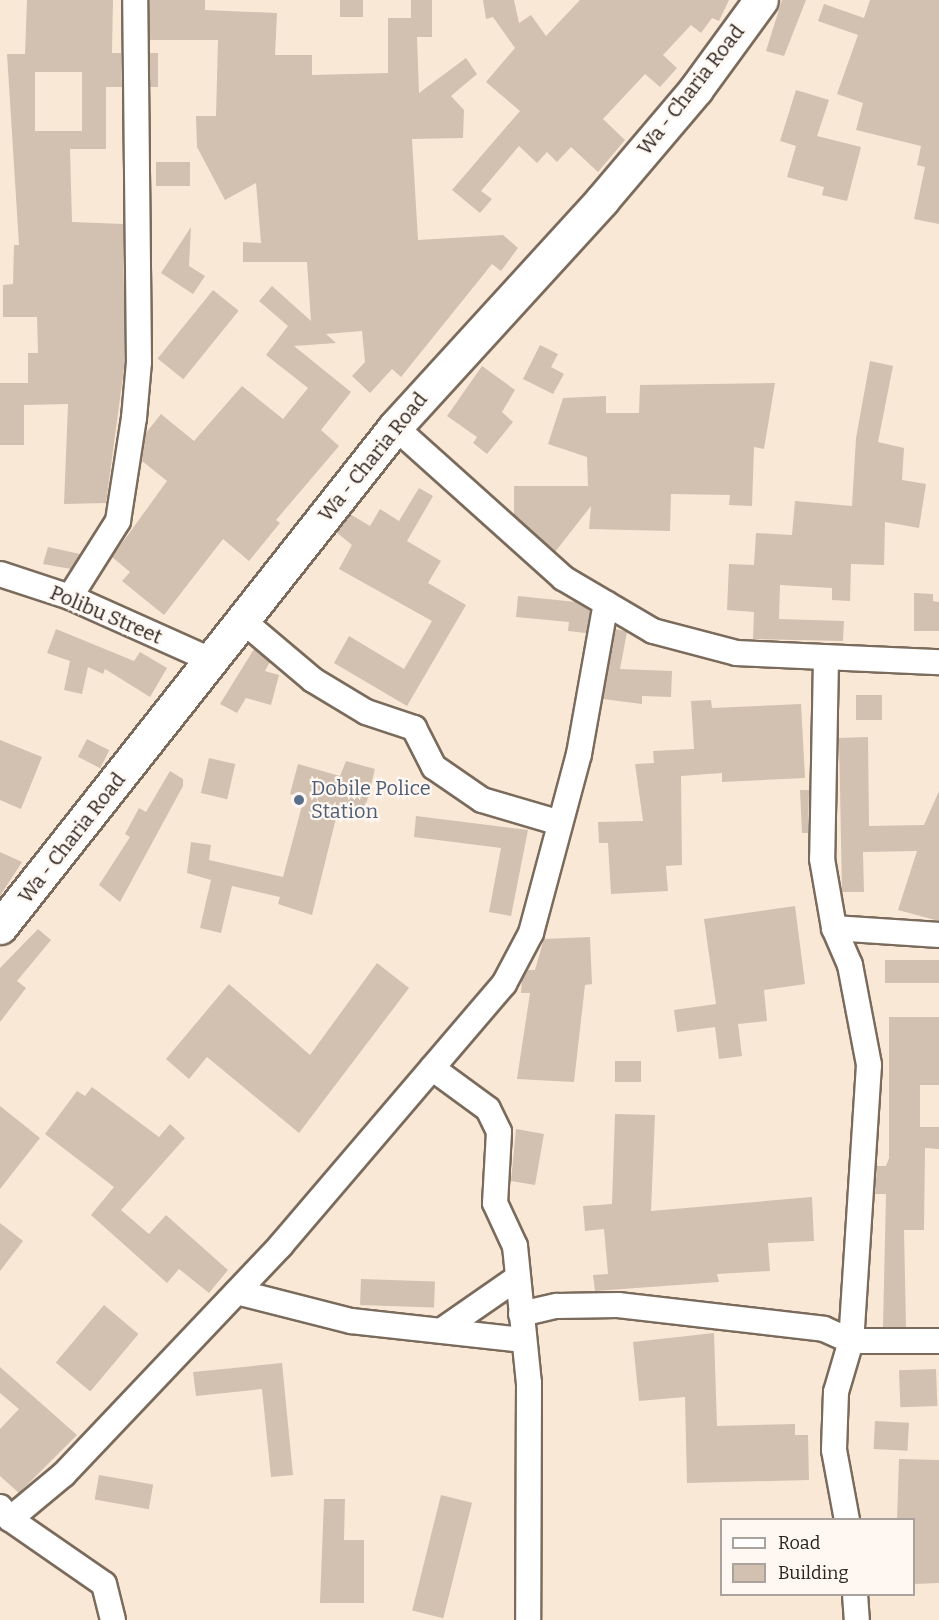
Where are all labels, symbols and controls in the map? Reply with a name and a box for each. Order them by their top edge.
street label: Wa - Charia Road [633,20,749,160]
street label: Wa - Charia Road [314,388,432,526]
street label: Polibu Street [46,581,166,649]
street label: Wa - Charia Road [14,768,130,908]
place label: Dobile Police Station [311,777,431,824]
marker: Dobile Police Station [292,793,306,807]
legend [720,1518,915,1596]
text: Road [778,1532,820,1554]
text: Building [778,1562,849,1584]

